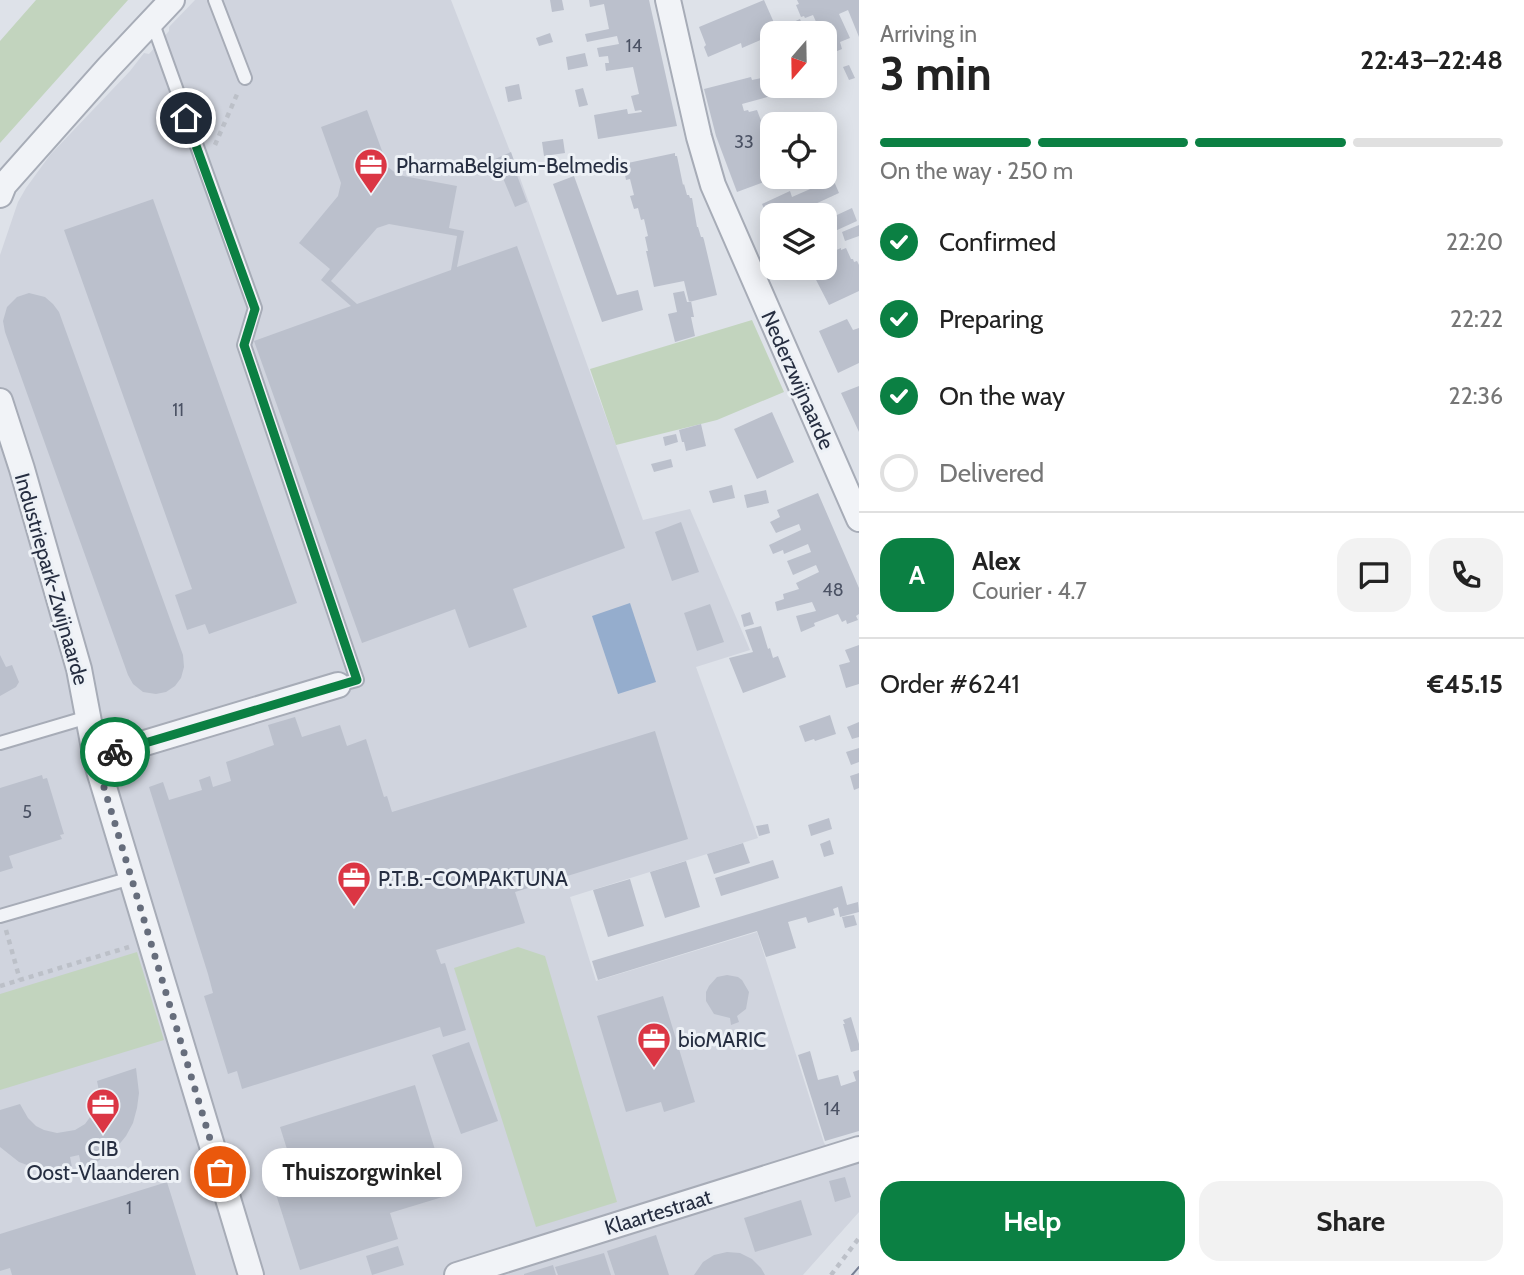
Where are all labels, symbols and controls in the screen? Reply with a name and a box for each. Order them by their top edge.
text: Arriving in [880,20,977,48]
north arrow [760,21,836,98]
map controls [760,21,837,280]
house number: 14 [626,35,642,57]
text: 22:43–22:48 [1360,44,1503,76]
text: 3 min [880,46,992,102]
pin [156,88,216,148]
icon: home [167,99,205,137]
button: locate [760,112,837,189]
house number: 33 [734,131,754,153]
office icon: PharmaBelgium-Belmedis [352,146,390,195]
place label: PharmaBelgium-Belmedis [396,153,629,178]
text: On the way · 250 m [880,157,1073,185]
button: layers [760,203,837,280]
icon: check [880,223,918,261]
text: Confirmed [939,226,1056,258]
text: 22:20 [1446,228,1503,256]
icon: check [880,300,918,338]
text: Preparing [939,303,1043,335]
text: 22:22 [1450,305,1503,333]
street label: Nederzwijnaarde [755,307,840,454]
icon: check [880,377,918,415]
text: On the way [939,380,1065,412]
text: 22:36 [1449,382,1503,410]
house number: 11 [172,399,184,421]
text: Delivered [939,457,1044,489]
street label: Industriepark-Zwijnaarde [9,470,94,688]
button: chat [1337,538,1411,612]
button: phone [1429,538,1503,612]
text: Alex [972,545,1021,577]
text: A [909,559,925,591]
text: Courier · 4.7 [972,577,1087,605]
house number: 48 [822,579,844,601]
text: Order #6241 [880,668,1020,700]
text: €45.15 [1427,668,1503,700]
courier [80,717,150,787]
icon: bike [96,733,134,771]
house number: 5 [22,801,32,823]
office icon: P.T.B.-COMPAKTUNA [335,859,373,908]
place label: P.T.B.-COMPAKTUNA [378,866,568,891]
office icon: bioMARIC [635,1020,673,1069]
place label: bioMARIC [678,1027,766,1052]
office icon: CIB Oost-Vlaanderen [84,1086,122,1135]
house number: 14 [824,1098,840,1120]
place label: CIB Oost-Vlaanderen [27,1136,179,1185]
pin [190,1142,250,1202]
callout: Thuiszorgwinkel [262,1148,462,1196]
icon: bag [201,1153,239,1191]
text: Thuiszorgwinkel [282,1158,442,1186]
button: Help [880,1181,1185,1261]
button: Share [1199,1181,1503,1261]
street label: Klaartestraat [601,1184,715,1240]
house number: 1 [126,1197,132,1219]

